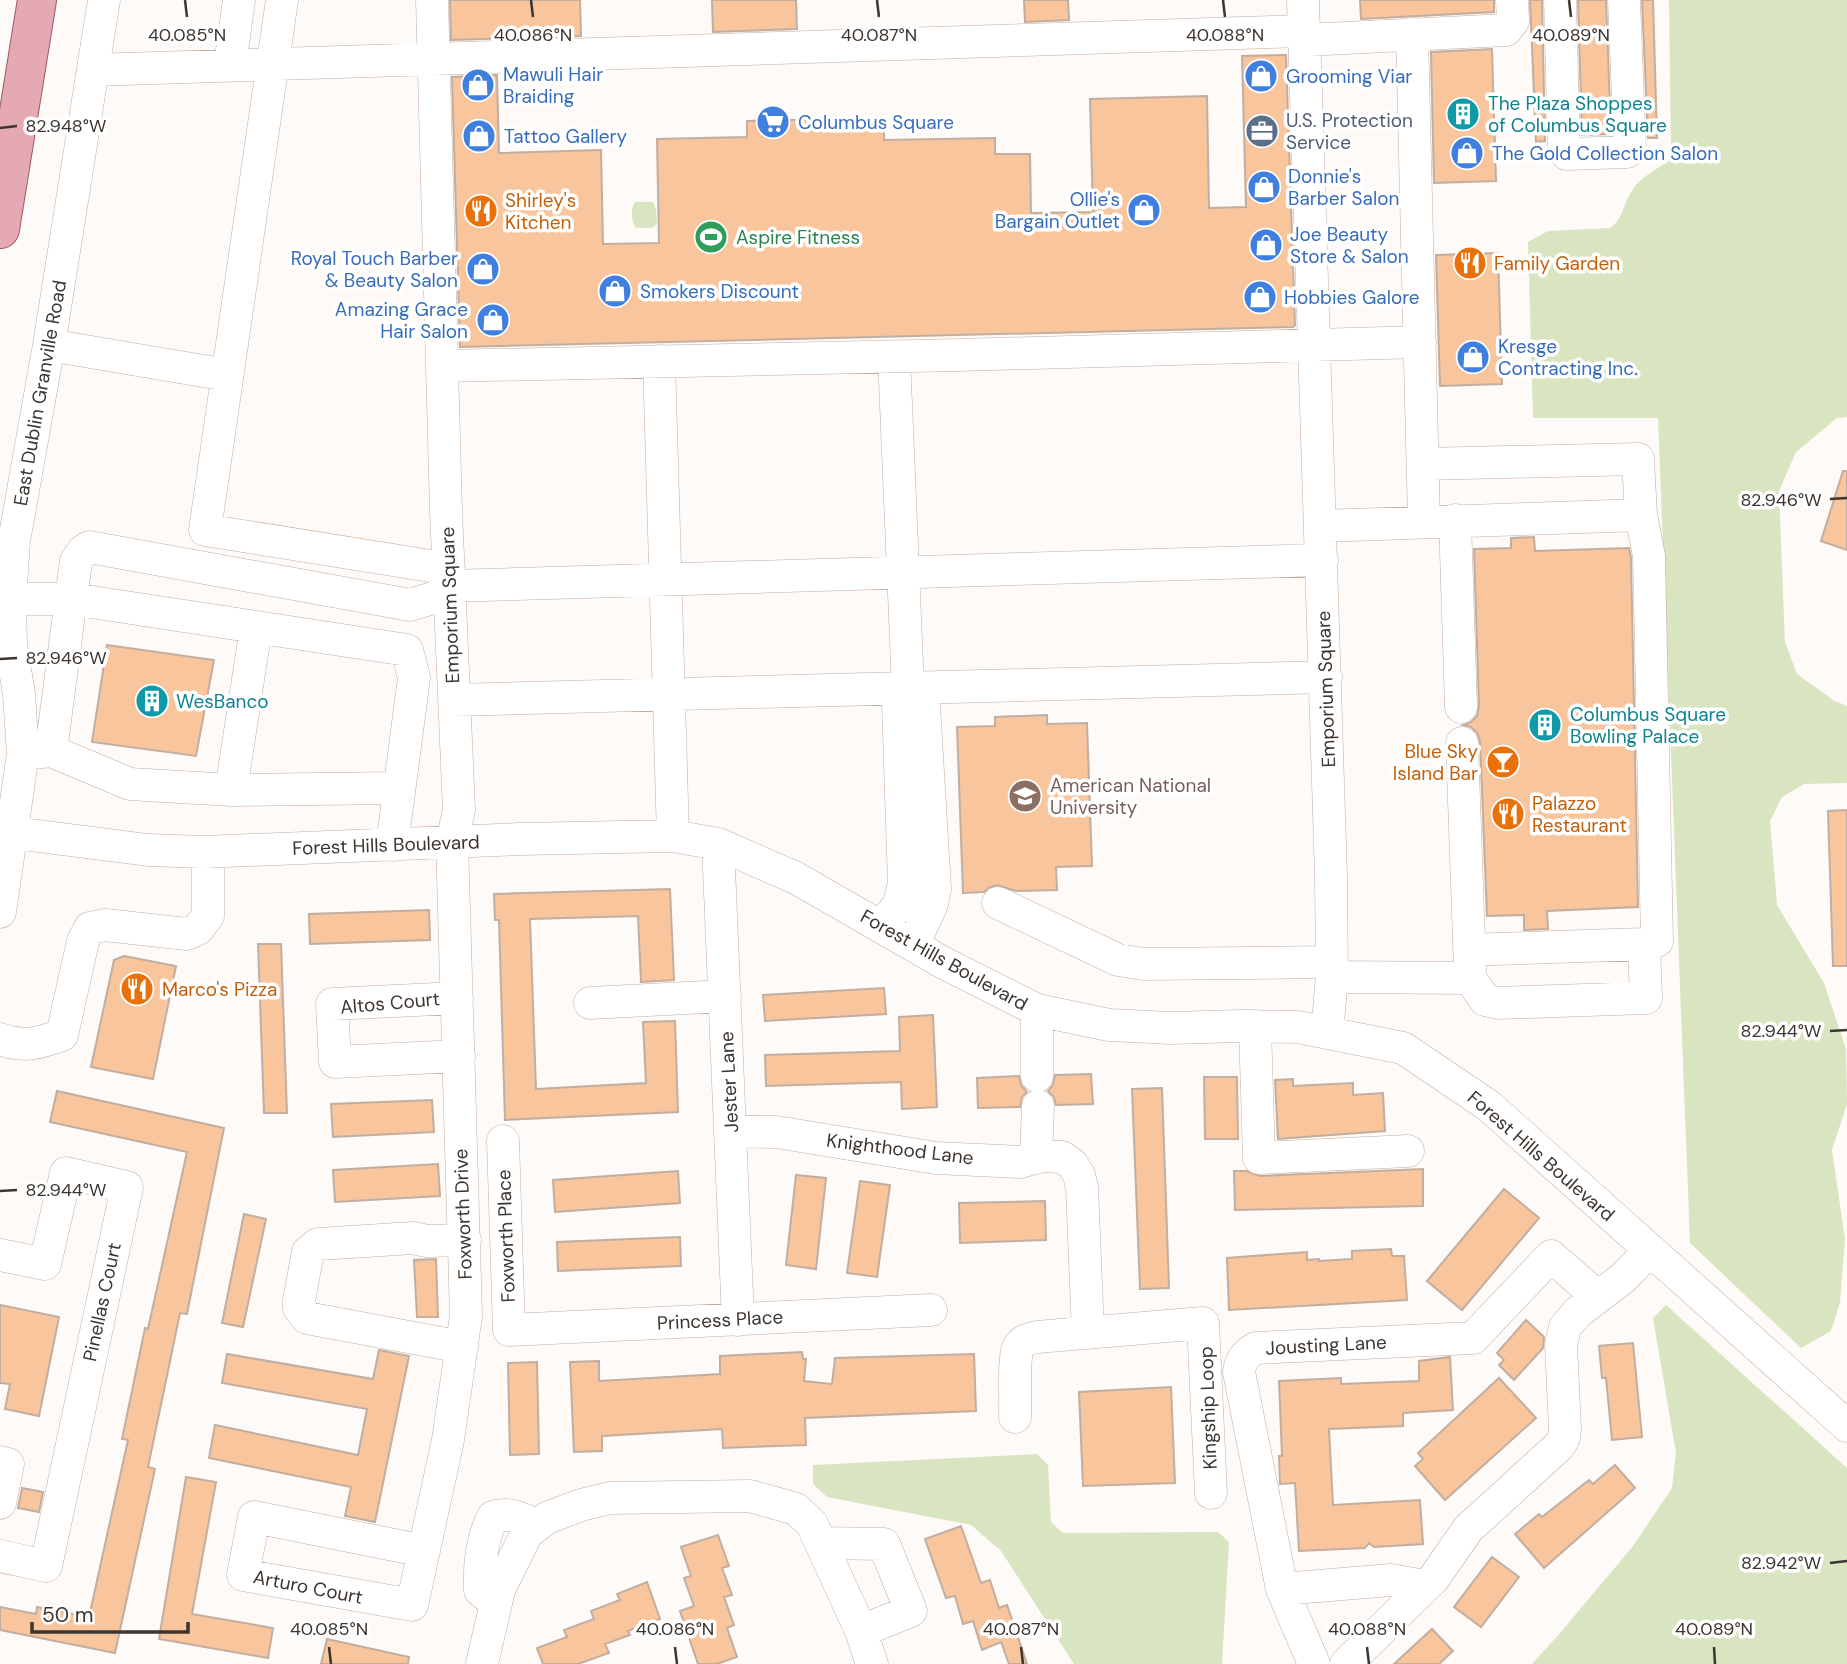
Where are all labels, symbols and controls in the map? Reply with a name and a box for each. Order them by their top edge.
text: 40.085°N [148,23,226,47]
text: 40.086°N [494,23,572,47]
text: 40.087°N [841,23,917,47]
text: 40.088°N [1186,23,1264,47]
text: 40.089°N [1532,23,1610,47]
shop icon: Grooming Viar [1242,57,1280,95]
place label: Mawuli Hair Braiding [503,62,603,109]
place label: Grooming Viar [1286,64,1412,89]
shop icon: Mawuli Hair Braiding [459,66,497,104]
place label: The Plaza Shoppes of Columbus Square [1488,91,1667,138]
building icon: The Plaza Shoppes of Columbus Square [1444,95,1482,133]
supermarket icon: Columbus Square [754,103,792,141]
place label: U.S. Protection Service [1286,108,1413,155]
place label: Columbus Square [798,110,954,135]
office icon: U.S. Protection Service [1243,112,1281,150]
text: 82.948°W [26,114,106,138]
shop icon: Tattoo Gallery [460,117,498,155]
place label: Tattoo Gallery [504,124,628,149]
shop icon: The Gold Collection Salon [1448,134,1486,172]
place label: The Gold Collection Salon [1492,141,1718,166]
place label: Donnie's Barber Salon [1288,164,1399,211]
shop icon: Donnie's Barber Salon [1245,168,1283,206]
place label: Ollie's Bargain Outlet [995,187,1120,234]
place label: Shirley's Kitchen [505,188,576,235]
shop icon: Ollie's Bargain Outlet [1125,191,1163,229]
restaurant icon: Shirley's Kitchen [462,192,500,230]
sports icon: Aspire Fitness [692,218,730,256]
place label: Joe Beauty Store & Salon [1290,222,1409,269]
place label: Aspire Fitness [736,225,860,250]
shop icon: Joe Beauty Store & Salon [1247,226,1285,264]
restaurant icon: Family Garden [1451,244,1489,282]
place label: Royal Touch Barber & Beauty Salon [291,246,458,293]
shop icon: Royal Touch Barber & Beauty Salon [464,250,502,288]
place label: Family Garden [1494,251,1620,276]
shop icon: Smokers Discount [596,272,634,310]
street label: East Dublin Granville Road [8,278,72,508]
shop icon: Hobbies Galore [1241,278,1279,316]
place label: Smokers Discount [640,279,799,304]
place label: Hobbies Galore [1284,285,1420,310]
place label: Amazing Grace Hair Salon [335,297,468,344]
shop icon: Amazing Grace Hair Salon [474,301,512,339]
place label: Kresge Contracting Inc. [1498,334,1638,381]
shop icon: Kresge Contracting Inc. [1454,338,1492,376]
text: 82.946°W [1740,488,1822,512]
street label: Emporium Square [435,526,465,684]
street label: Emporium Square [1311,610,1341,768]
text: 82.946°W [25,646,107,670]
building icon: WesBanco [133,682,171,720]
place label: WesBanco [176,689,269,714]
place label: Columbus Square Bowling Palace [1570,702,1726,749]
building icon: Columbus Square Bowling Palace [1526,706,1564,744]
place label: Blue Sky Island Bar [1393,739,1478,786]
bar icon: Blue Sky Island Bar [1484,743,1522,781]
place label: American National University [1050,773,1211,820]
school or university icon: American National University [1006,777,1044,815]
place label: Palazzo Restaurant [1532,791,1627,838]
restaurant icon: Palazzo Restaurant [1489,795,1527,833]
street label: Forest Hills Boulevard [292,829,480,861]
street label: Forest Hills Boulevard [856,904,1032,1016]
restaurant icon: Marco's Pizza [118,970,156,1008]
place label: Marco's Pizza [162,977,277,1002]
street label: Altos Court [339,986,441,1020]
text: 82.944°W [1741,1019,1821,1043]
street label: Jester Lane [714,1031,744,1133]
street label: Forest Hills Boulevard [1462,1085,1620,1227]
street label: Knighthood Lane [825,1128,975,1170]
street label: Foxworth Drive [448,1148,478,1280]
street label: Foxworth Place [491,1169,521,1303]
text: 82.944°W [26,1178,106,1202]
street label: Pinellas Court [77,1240,127,1364]
street label: Princess Place [656,1304,784,1336]
street label: Jousting Lane [1265,1329,1387,1361]
street label: Kingship Loop [1193,1346,1223,1470]
text: 82.942°W [1741,1551,1821,1575]
street label: Arturo Court [251,1564,365,1610]
scale bar [32,1590,187,1634]
text: 50 m [42,1601,93,1629]
text: 40.085°N [290,1617,368,1641]
text: 40.086°N [636,1617,714,1641]
text: 40.087°N [983,1617,1059,1641]
text: 40.088°N [1328,1617,1406,1641]
text: 40.089°N [1675,1617,1753,1641]

